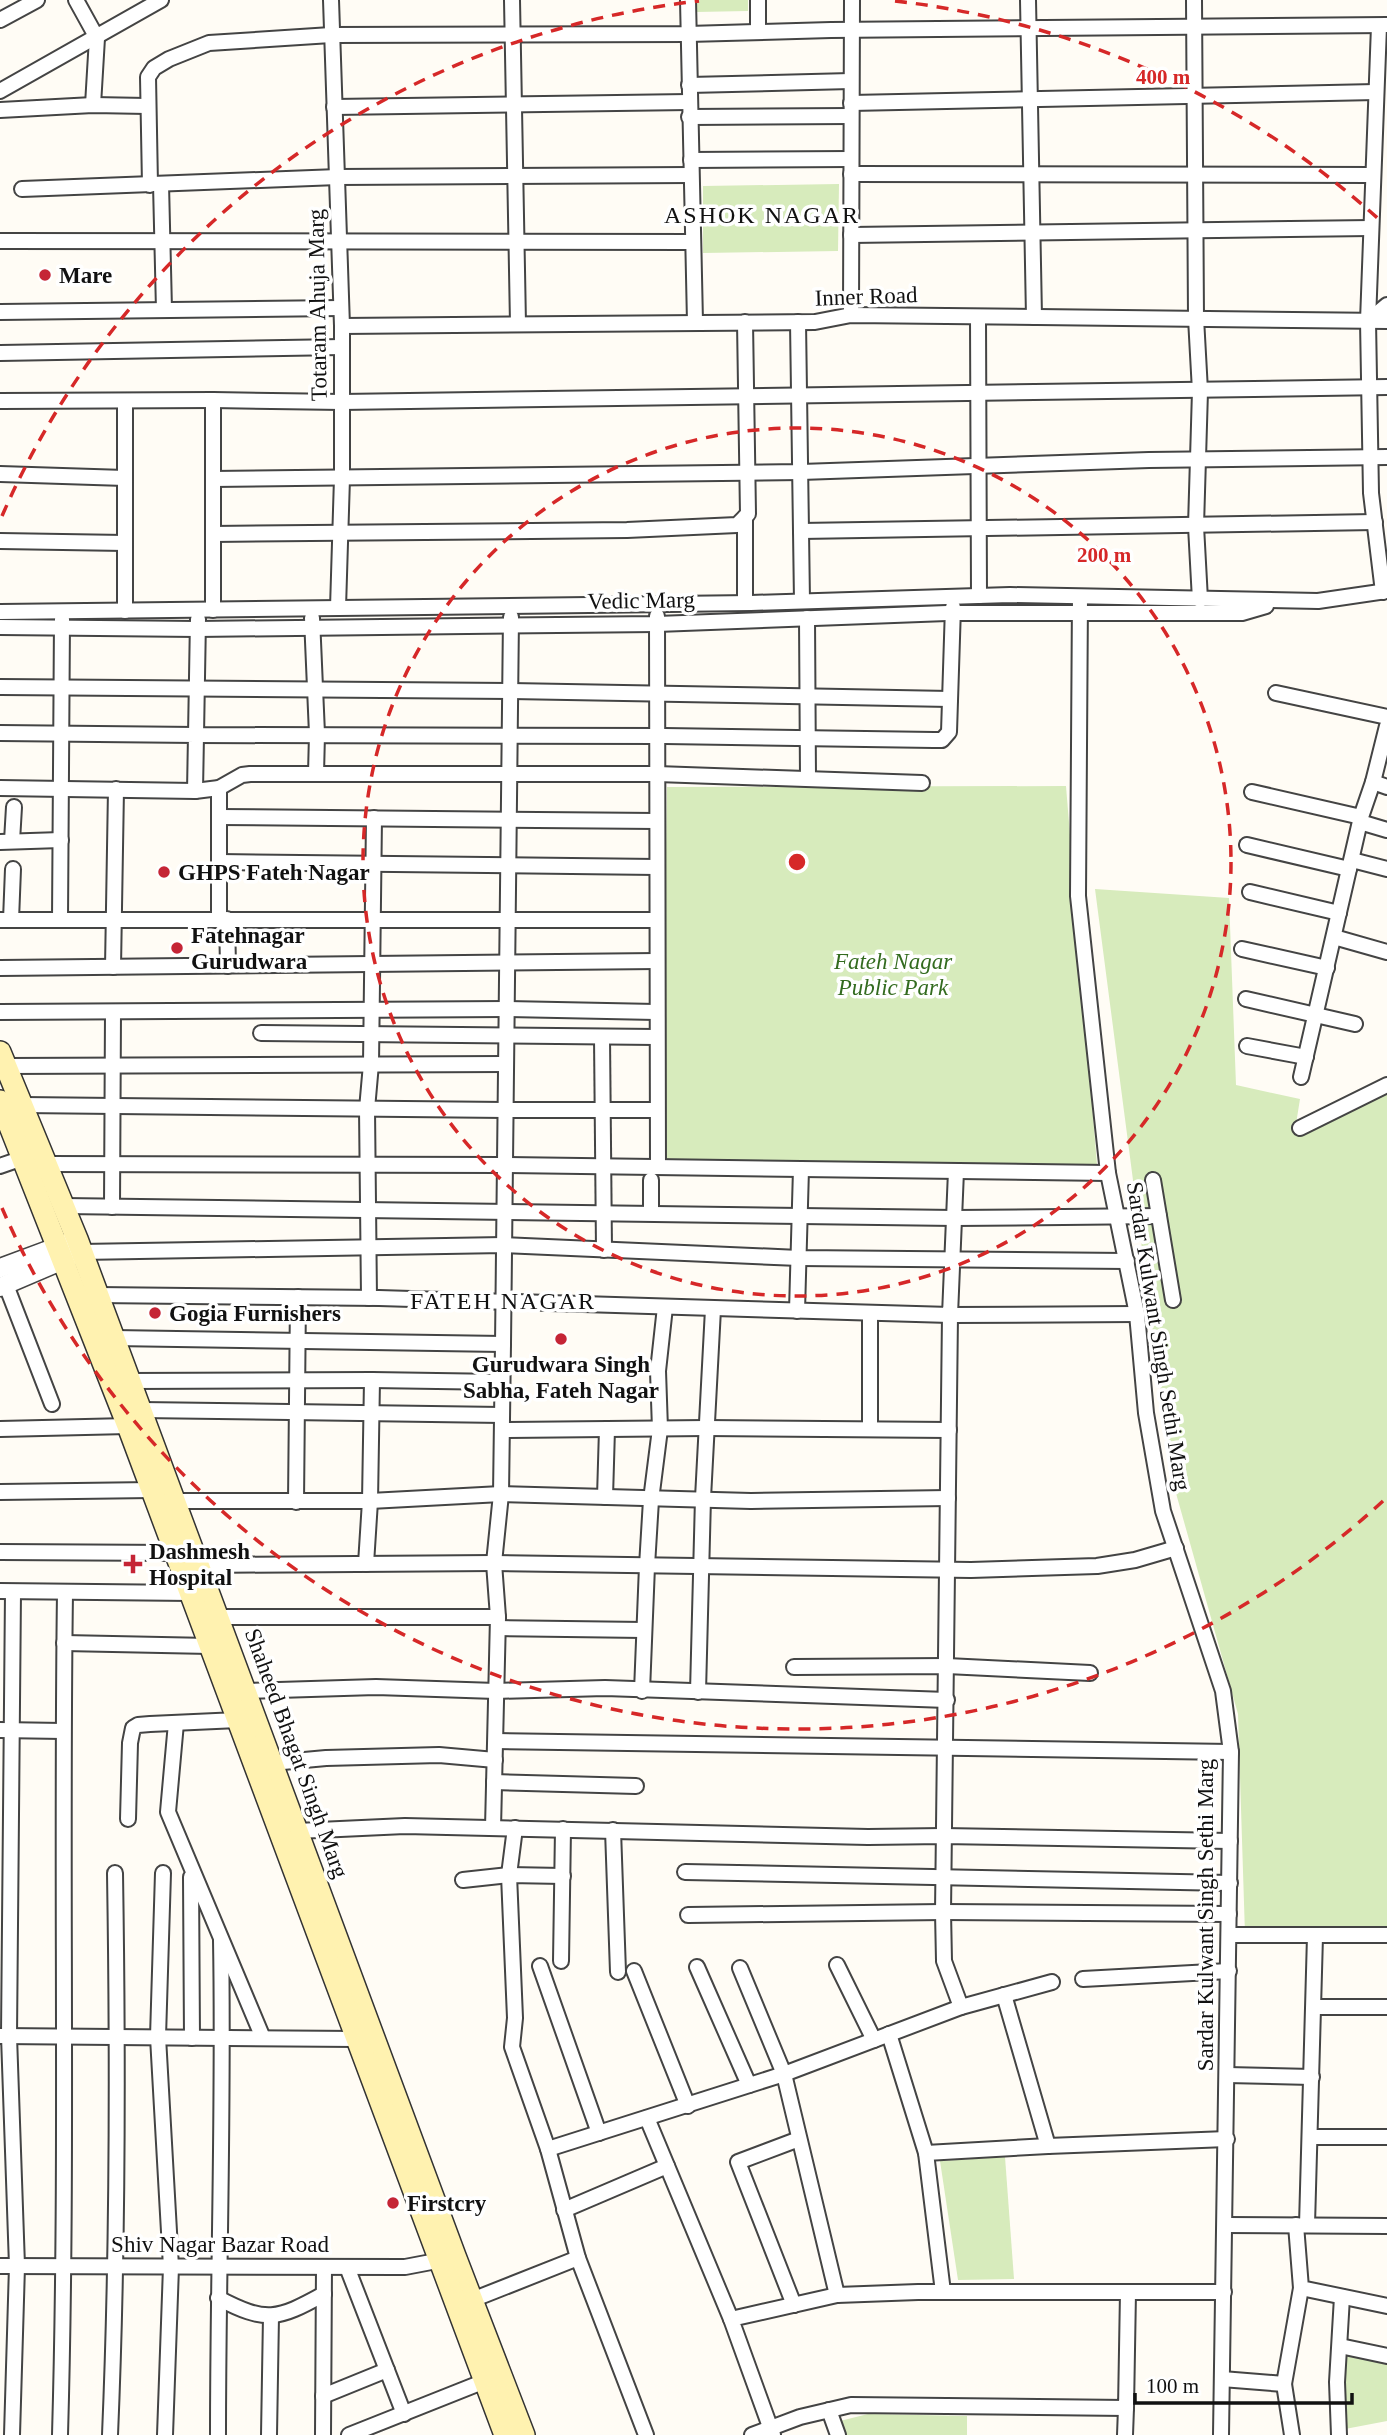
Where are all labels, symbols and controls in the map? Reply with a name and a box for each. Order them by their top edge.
text: 400 m [1136,65,1191,89]
district label: ASHOK NAGAR [664,202,860,228]
street label: Totaram Ahuja Marg [303,208,332,401]
place label: Mare [59,263,112,288]
marker: Mare [37,267,53,283]
street label: Inner Road [814,282,918,311]
text: 200 m [1077,543,1132,567]
street label: Vedic Marg [587,587,695,614]
centre of rings [785,850,809,874]
place label: GHPS Fateh Nagar [178,860,370,885]
marker: GHPS Fateh Nagar [156,864,172,880]
place label: Fatehnagar Gurudwara [191,923,308,974]
marker: Fatehnagar Gurudwara [169,940,185,956]
park label: Fateh Nagar Public Park [833,949,953,1000]
street label: Sardar Kulwant Singh Sethi Marg [1122,1180,1195,1493]
district label: FATEH NAGAR [410,1288,596,1314]
place label: Gogia Furnishers [169,1301,341,1326]
marker: Gogia Furnishers [147,1305,163,1321]
marker: Gurudwara Singh Sabha, Fateh Nagar [553,1331,569,1347]
place label: Gurudwara Singh Sabha, Fateh Nagar [463,1352,659,1403]
place label: Dashmesh Hospital [149,1539,250,1590]
marker: Dashmesh Hospital [123,1554,143,1574]
street label: Shaheed Bhagat Singh Marg [240,1625,353,1882]
street label: Sardar Kulwant Singh Sethi Marg [1193,1758,1218,2071]
place label: Firstcry [407,2191,487,2216]
marker: Firstcry [385,2195,401,2211]
street label: Shiv Nagar Bazar Road [111,2232,329,2257]
scale bar [1135,2362,1352,2406]
text: 100 m [1146,2374,1199,2398]

